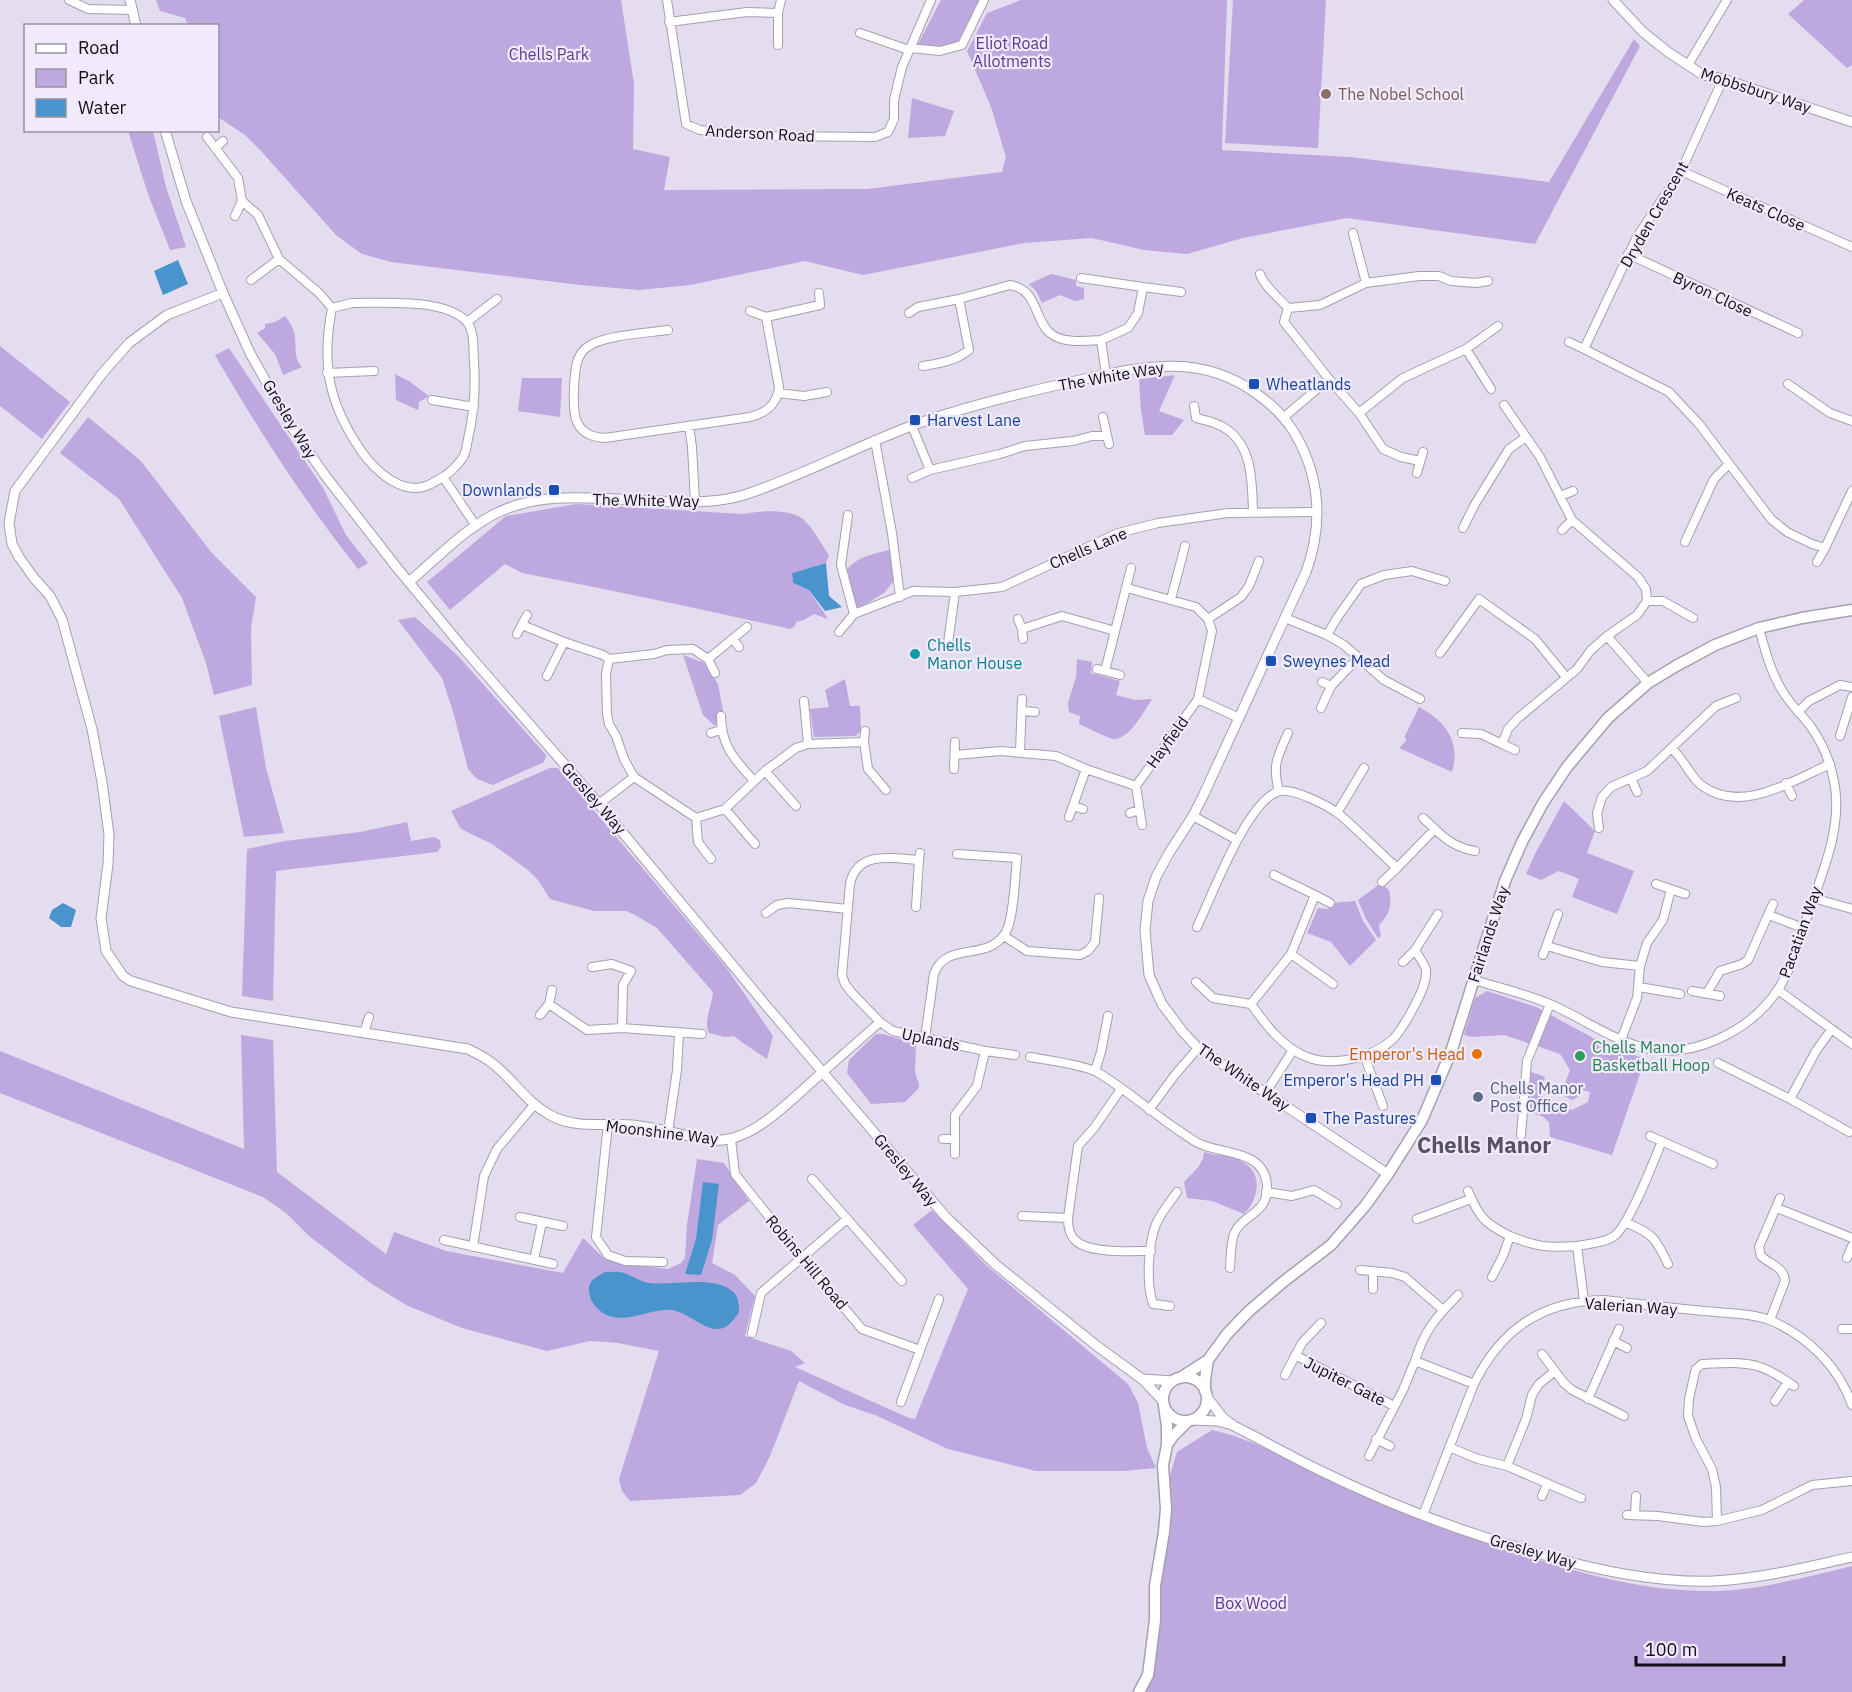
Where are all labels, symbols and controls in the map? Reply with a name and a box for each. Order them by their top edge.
legend [24,24,219,132]
park label: Eliot Road Allotments [973,33,1051,71]
text: Road [78,36,119,59]
park label: Chells Park [509,44,590,64]
street label: Mobbsbury Way [1698,63,1814,117]
text: Park [78,66,115,89]
place label: The Nobel School [1338,84,1464,104]
marker: The Nobel School [1319,87,1333,101]
text: Water [78,96,127,119]
street label: Anderson Road [705,120,815,146]
street label: Dryden Crescent [1615,157,1693,271]
street label: Keats Close [1724,183,1809,235]
street label: Byron Close [1670,267,1756,321]
street label: The White Way [1057,357,1165,395]
place label: Wheatlands [1266,374,1351,394]
street label: Gresley Way [259,376,321,462]
marker: Wheatlands [1247,377,1261,391]
place label: Harvest Lane [927,410,1021,430]
marker: Harvest Lane [908,413,922,427]
place label: Downlands [462,480,542,500]
marker: Downlands [547,483,561,497]
street label: The White Way [592,489,700,511]
street label: Chells Lane [1046,523,1130,573]
place label: Chells Manor House [927,635,1022,673]
marker: Chells Manor House [908,647,922,661]
place label: Sweynes Mead [1283,651,1390,671]
marker: Sweynes Mead [1264,654,1278,668]
street label: Hayfield [1141,712,1193,772]
street label: Gresley Way [557,758,631,838]
street label: Fairlands Way [1463,883,1513,985]
street label: Pacatian Way [1774,883,1826,981]
street label: Uplands [900,1023,962,1055]
place label: Chells Manor Basketball Hoop [1592,1037,1710,1075]
street label: The White Way [1194,1039,1294,1115]
place label: Emperor's Head [1349,1044,1465,1064]
marker: Emperor's Head [1470,1047,1484,1061]
marker: Chells Manor Basketball Hoop [1573,1049,1587,1063]
place label: Emperor's Head PH [1283,1070,1424,1090]
marker: Emperor's Head PH [1429,1073,1443,1087]
place label: Chells Manor Post Office [1490,1078,1584,1116]
marker: Chells Manor Post Office [1471,1090,1485,1104]
place label: The Pastures [1323,1108,1417,1128]
marker: The Pastures [1304,1111,1318,1125]
street label: Moonshine Way [605,1115,719,1149]
street label: Gresley Way [870,1130,942,1210]
district label: Chells Manor [1417,1130,1551,1159]
street label: Robins Hill Road [762,1211,852,1313]
street label: Valerian Way [1584,1293,1678,1319]
street label: Jupiter Gate [1301,1352,1389,1410]
street label: Gresley Way [1488,1529,1578,1573]
park label: Box Wood [1215,1593,1287,1613]
scale bar [1636,1629,1784,1667]
text: 100 m [1645,1638,1697,1661]

